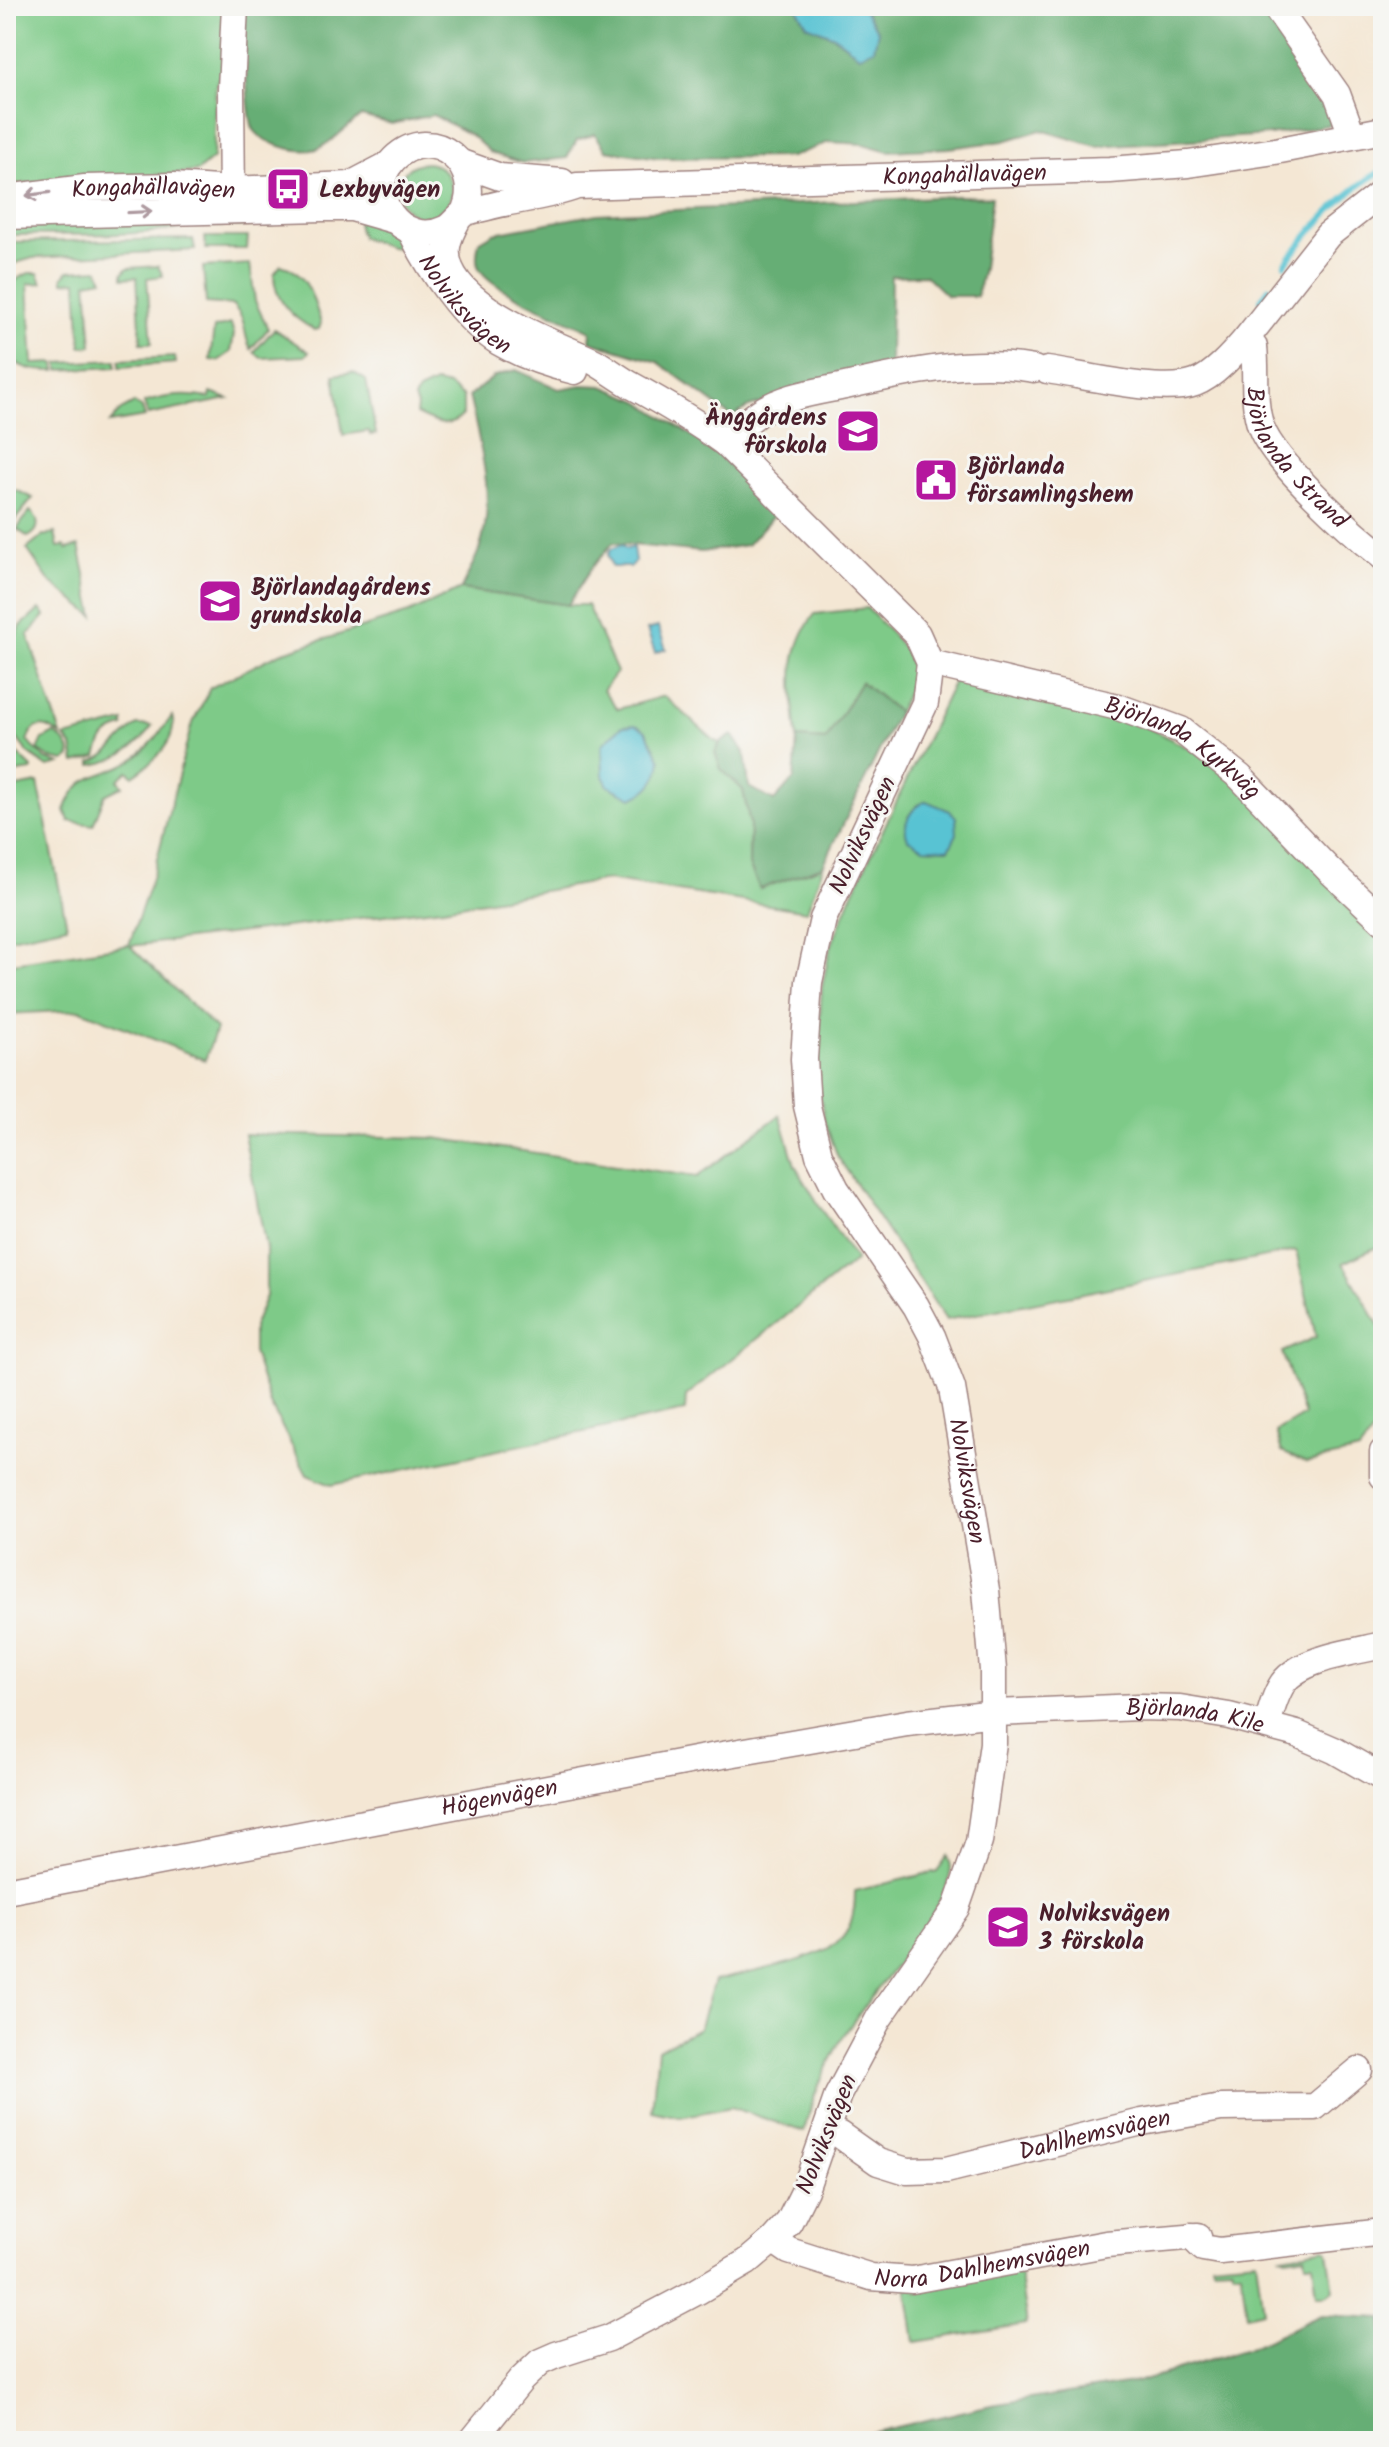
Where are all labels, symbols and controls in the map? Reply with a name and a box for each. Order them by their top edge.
street label: Kongahällavägen [882,154,1047,198]
bus stop icon: Lexbyvägen [264,165,312,213]
street label: Kongahällavägen [69,168,237,211]
place label: Lexbyvägen [319,171,440,210]
one-way arrow [26,187,51,202]
one-way arrow [126,205,153,220]
street label: Nolviksvägen [406,247,518,366]
street label: Björlanda Strand [1234,386,1357,540]
place label: Änggårdens förskola [705,399,827,466]
school or university icon: Änggårdens förskola [834,407,882,455]
place label: Björlanda församlingshem [967,448,1134,515]
public building icon: Björlanda församlingshem [912,456,960,504]
place label: Björlandagårdens grundskola [250,569,431,636]
school or university icon: Björlandagårdens grundskola [196,577,244,625]
street label: Björlanda Kyrkväg [1100,686,1270,809]
street label: Nolviksvägen [819,770,908,901]
street label: Nolviksvägen [936,1416,996,1547]
street label: Björlanda Kile [1125,1689,1269,1746]
street label: Högenvägen [438,1768,561,1829]
place label: Nolviksvägen 3 förskola [1038,1895,1170,1962]
school or university icon: Nolviksvägen 3 förskola [984,1903,1032,1951]
street label: Nolviksvägen [786,2068,869,2201]
street label: Dahlhemsvägen [1015,2099,1174,2172]
street label: Norra Dahlhemsvägen [873,2229,1094,2301]

